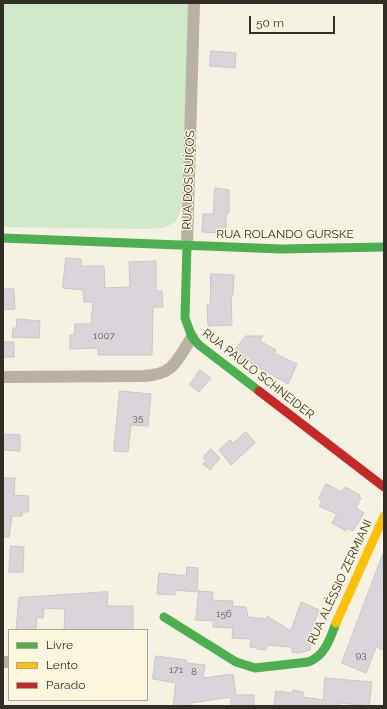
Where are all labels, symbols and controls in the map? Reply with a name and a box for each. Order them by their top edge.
scale bar [251,8,337,34]
text: 50 m [256,16,284,30]
street label: RUA DOS SUÍÇOS [180,130,198,230]
street label: RUA ROLANDO GURSKE [216,227,354,241]
street label: RUA PAULO SCHNEIDER [199,326,317,422]
house number: 1007 [93,330,115,342]
house number: 35 [133,412,143,424]
street label: RUA ALÉSSIO ZERMIANI [305,517,375,647]
house number: 156 [216,608,232,620]
legend [8,629,148,701]
text: Livre [46,638,73,652]
house number: 93 [355,649,367,661]
text: Lento [46,658,78,672]
house number: 171 [169,664,183,676]
house number: 8 [191,666,197,678]
text: Parado [46,678,85,692]

